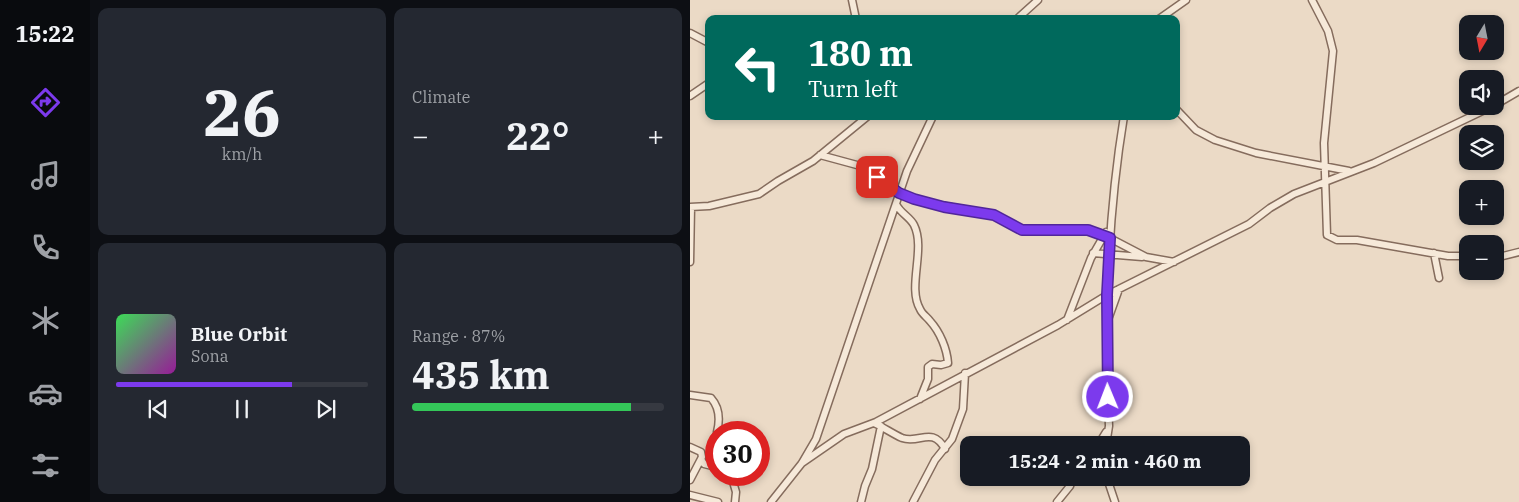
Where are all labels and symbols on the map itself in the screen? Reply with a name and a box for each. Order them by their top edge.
north arrow [1459,15,1504,60]
pin [856,156,898,198]
position arrow [1081,370,1133,422]
speed limit sign: 30 [705,421,770,486]

